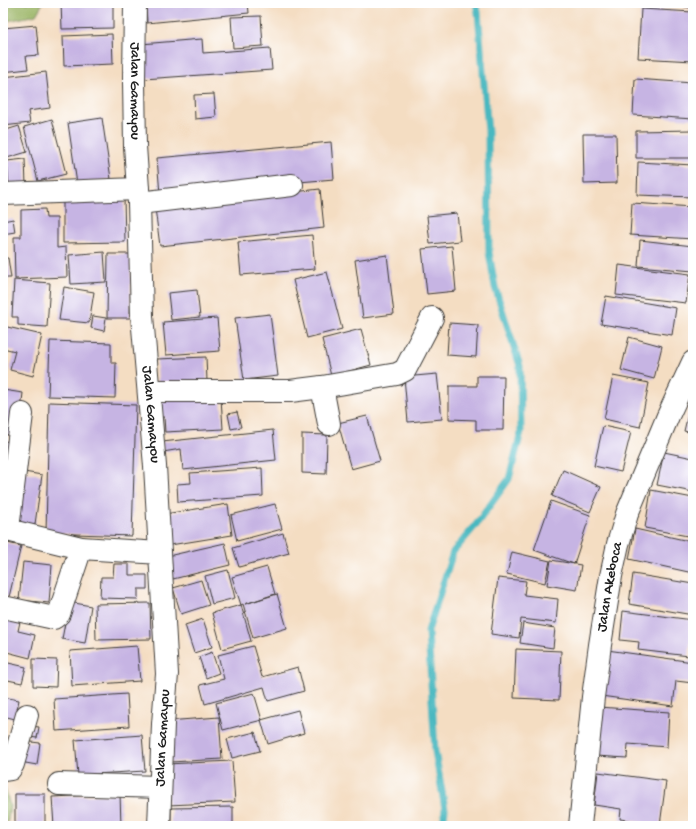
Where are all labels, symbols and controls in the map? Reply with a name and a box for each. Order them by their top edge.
street label: Jalan Gamayou [125,42,144,140]
street label: Jalan Gamayou [137,365,164,464]
street label: Jalan Akeboca [593,540,627,633]
street label: Jalan Gamayou [151,689,175,787]

